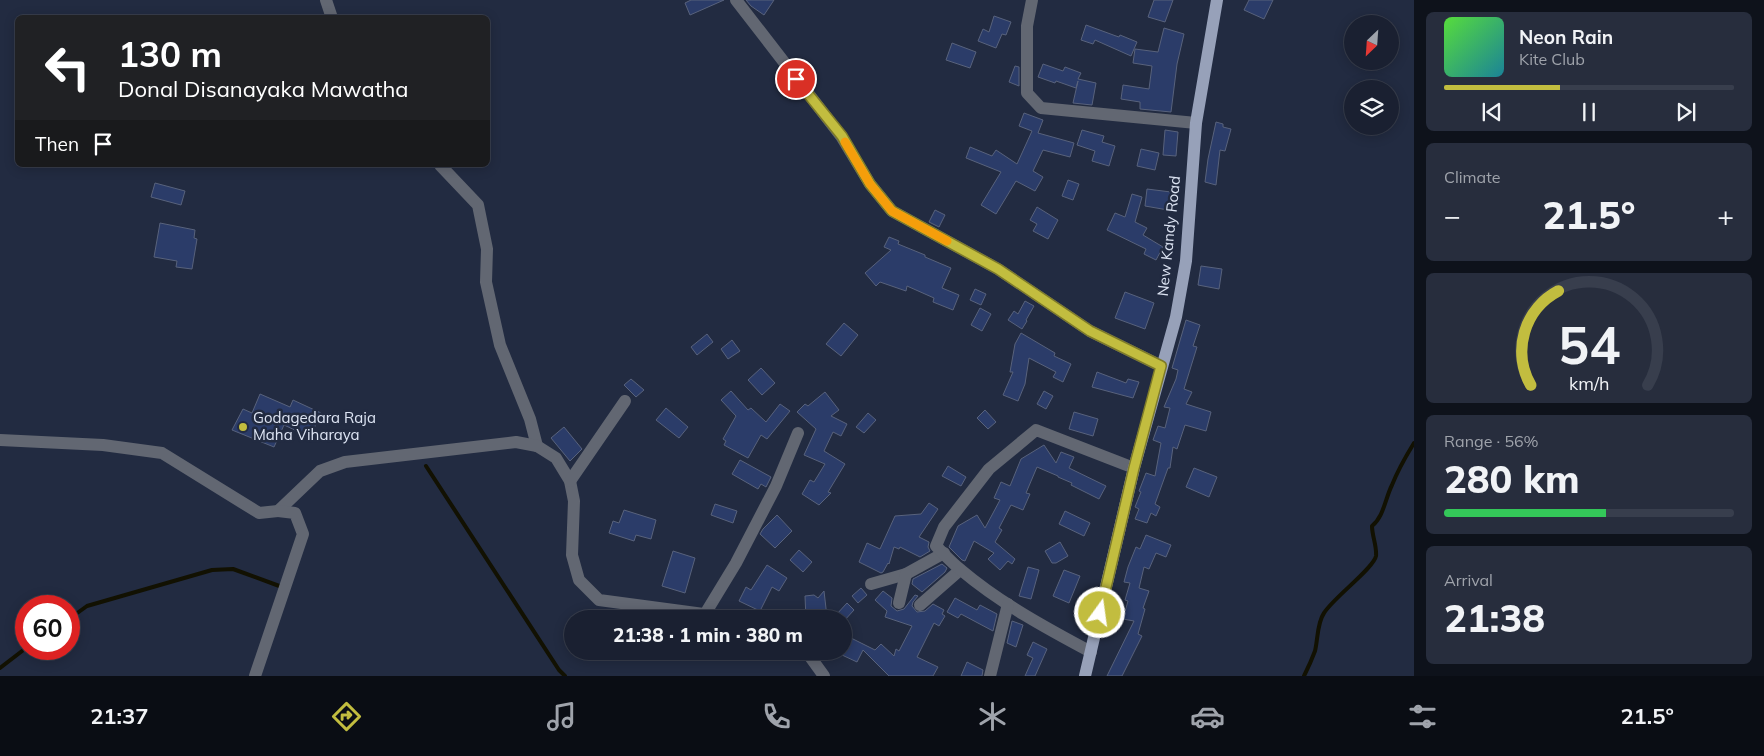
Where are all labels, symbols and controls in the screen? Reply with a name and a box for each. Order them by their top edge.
north arrow [1344,15,1399,70]
map controls [1344,15,1399,135]
text: Neon Rain [1519,25,1613,49]
text: 130 m [118,32,222,76]
icon: left [35,35,100,100]
text: Kite Club [1519,49,1585,69]
pin [775,58,817,100]
icon: arrive [782,65,810,93]
text: Donal Disanayaka Mawatha [118,75,409,103]
button: layers [1344,80,1399,135]
icon: previous [1478,98,1506,126]
icon: pause [1575,98,1603,126]
icon: next [1672,98,1700,126]
icon: arrive [89,130,117,158]
text: Then [35,132,79,156]
text: Climate [1444,167,1500,187]
street label: New Kandy Road [1153,175,1184,297]
text: 21.5° [1543,191,1635,239]
text: − [1444,198,1461,233]
text: + [1717,198,1734,233]
text: 54 [1558,312,1620,377]
text: km/h [1569,372,1609,394]
place label: Godagedara Raja Maha Viharaya [253,408,376,444]
marker: Godagedara Raja Maha Viharaya [237,421,249,433]
text: Range · 56% [1444,431,1539,451]
text: 280 km [1444,455,1580,503]
text: Arrival [1444,570,1493,590]
position arrow [1073,586,1125,638]
text: 21:38 [1444,594,1545,642]
speed limit sign: 60 [15,595,80,660]
text: 21:38 · 1 min · 380 m [613,623,803,647]
icon: directions [329,699,364,734]
icon: music [544,699,579,734]
icon: phone [759,699,794,734]
icon: climate [975,699,1010,734]
icon: car [1190,699,1225,734]
icon: filters [1405,699,1440,734]
text: 21:37 [90,702,148,730]
text: 21.5° [1620,702,1674,730]

